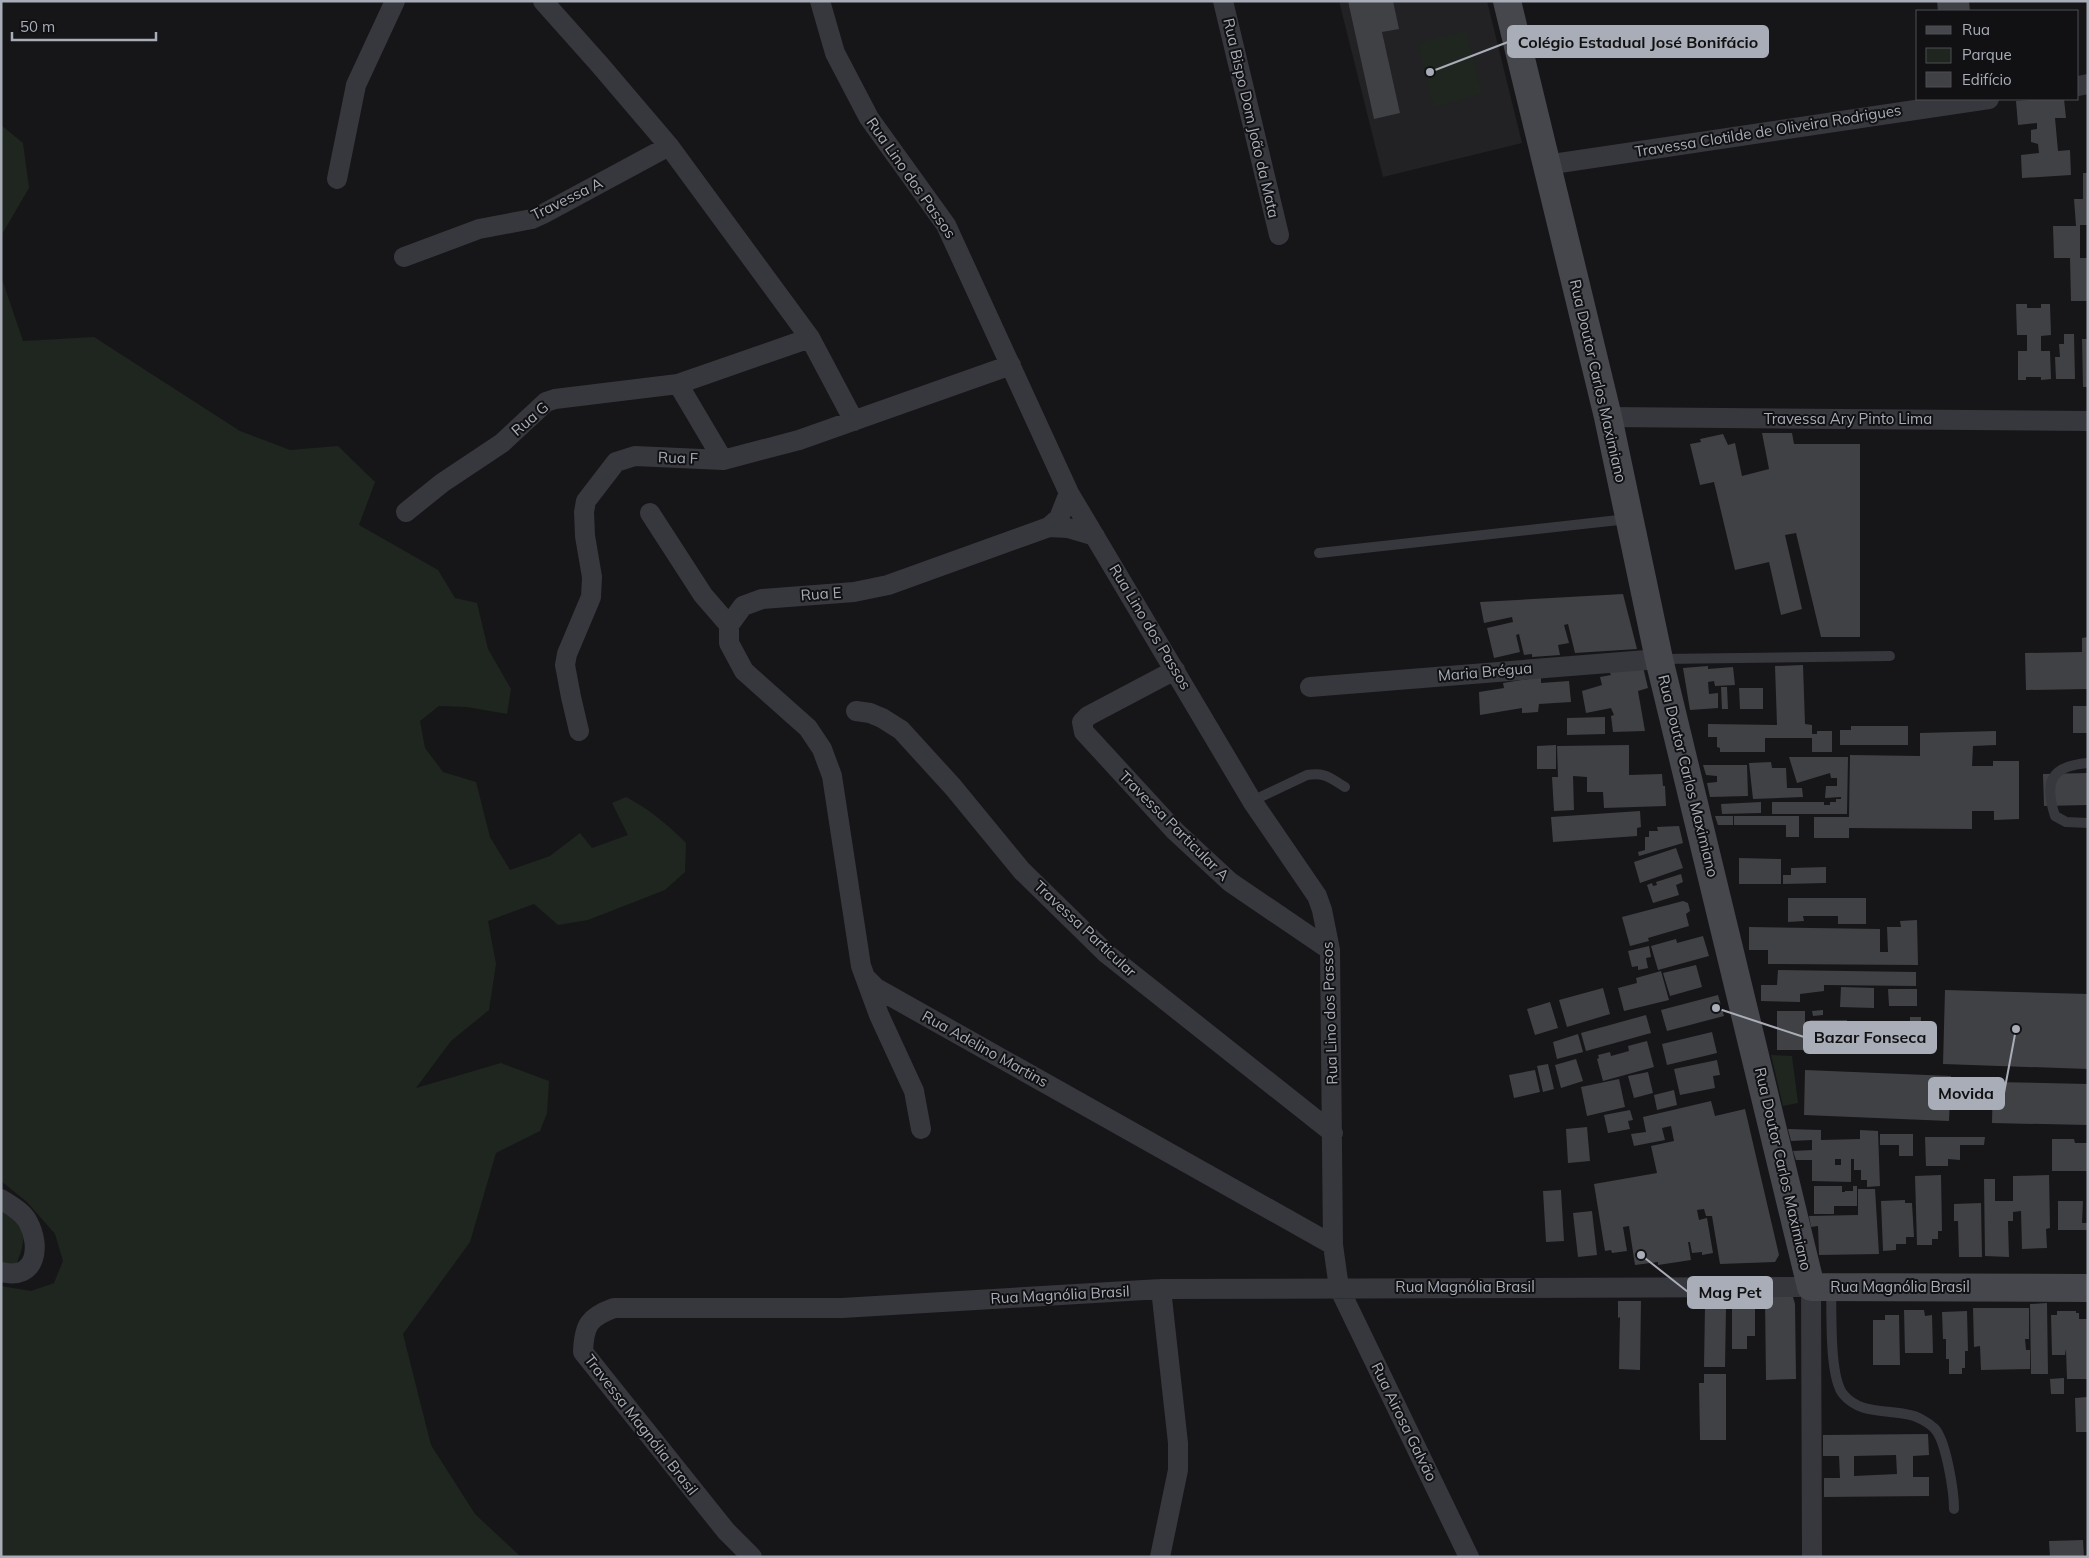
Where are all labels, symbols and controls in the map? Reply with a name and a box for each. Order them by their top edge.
scale bar [12,10,156,42]
legend [1916,10,2079,100]
street label: Rua Bispo Dom João da Mata [1219,16,1284,220]
text: 50 m [20,17,55,36]
text: Rua [1962,20,1990,39]
callout: Colégio Estadual José Bonifácio [1508,26,1768,57]
text: Colégio Estadual José Bonifácio [1518,32,1758,52]
text: Parque [1962,45,2012,64]
text: Edifício [1962,70,2012,89]
street label: Travessa Clotilde de Oliveira Rodrigues [1633,100,1903,161]
street label: Rua Lino dos Passos [863,114,960,242]
street label: Travessa A [528,173,606,224]
street label: Rua Doutor Carlos Maximiano [1566,277,1631,484]
street label: Rua G [507,397,552,440]
street label: Travessa Ary Pinto Lima [1764,409,1932,428]
street label: Rua F [658,447,699,468]
street label: Rua Lino dos Passos [1105,560,1195,693]
street label: Rua E [800,583,842,604]
street label: Maria Brégua [1437,658,1533,685]
street label: Rua Doutor Carlos Maximiano [1654,673,1723,879]
street label: Travessa Particular A [1115,767,1233,885]
street label: Travessa Particular [1030,876,1141,981]
street label: Rua Lino dos Passos [1318,941,1341,1085]
street label: Rua Adelino Martins [919,1006,1052,1091]
callout: Bazar Fonseca [1804,1022,1936,1053]
text: Bazar Fonseca [1814,1027,1926,1047]
street label: Rua Doutor Carlos Maximiano [1751,1065,1816,1272]
callout: Movida [1929,1078,2004,1109]
text: Movida [1938,1083,1994,1103]
street label: Rua Magnólia Brasil [1395,1277,1535,1296]
callout: Mag Pet [1688,1277,1772,1308]
street label: Rua Magnólia Brasil [1830,1277,1970,1296]
street label: Rua Magnólia Brasil [990,1281,1130,1308]
text: Mag Pet [1698,1282,1762,1302]
street label: Travessa Magnólia Brasil [580,1350,702,1499]
street label: Rua Airosa Galvão [1367,1359,1441,1484]

